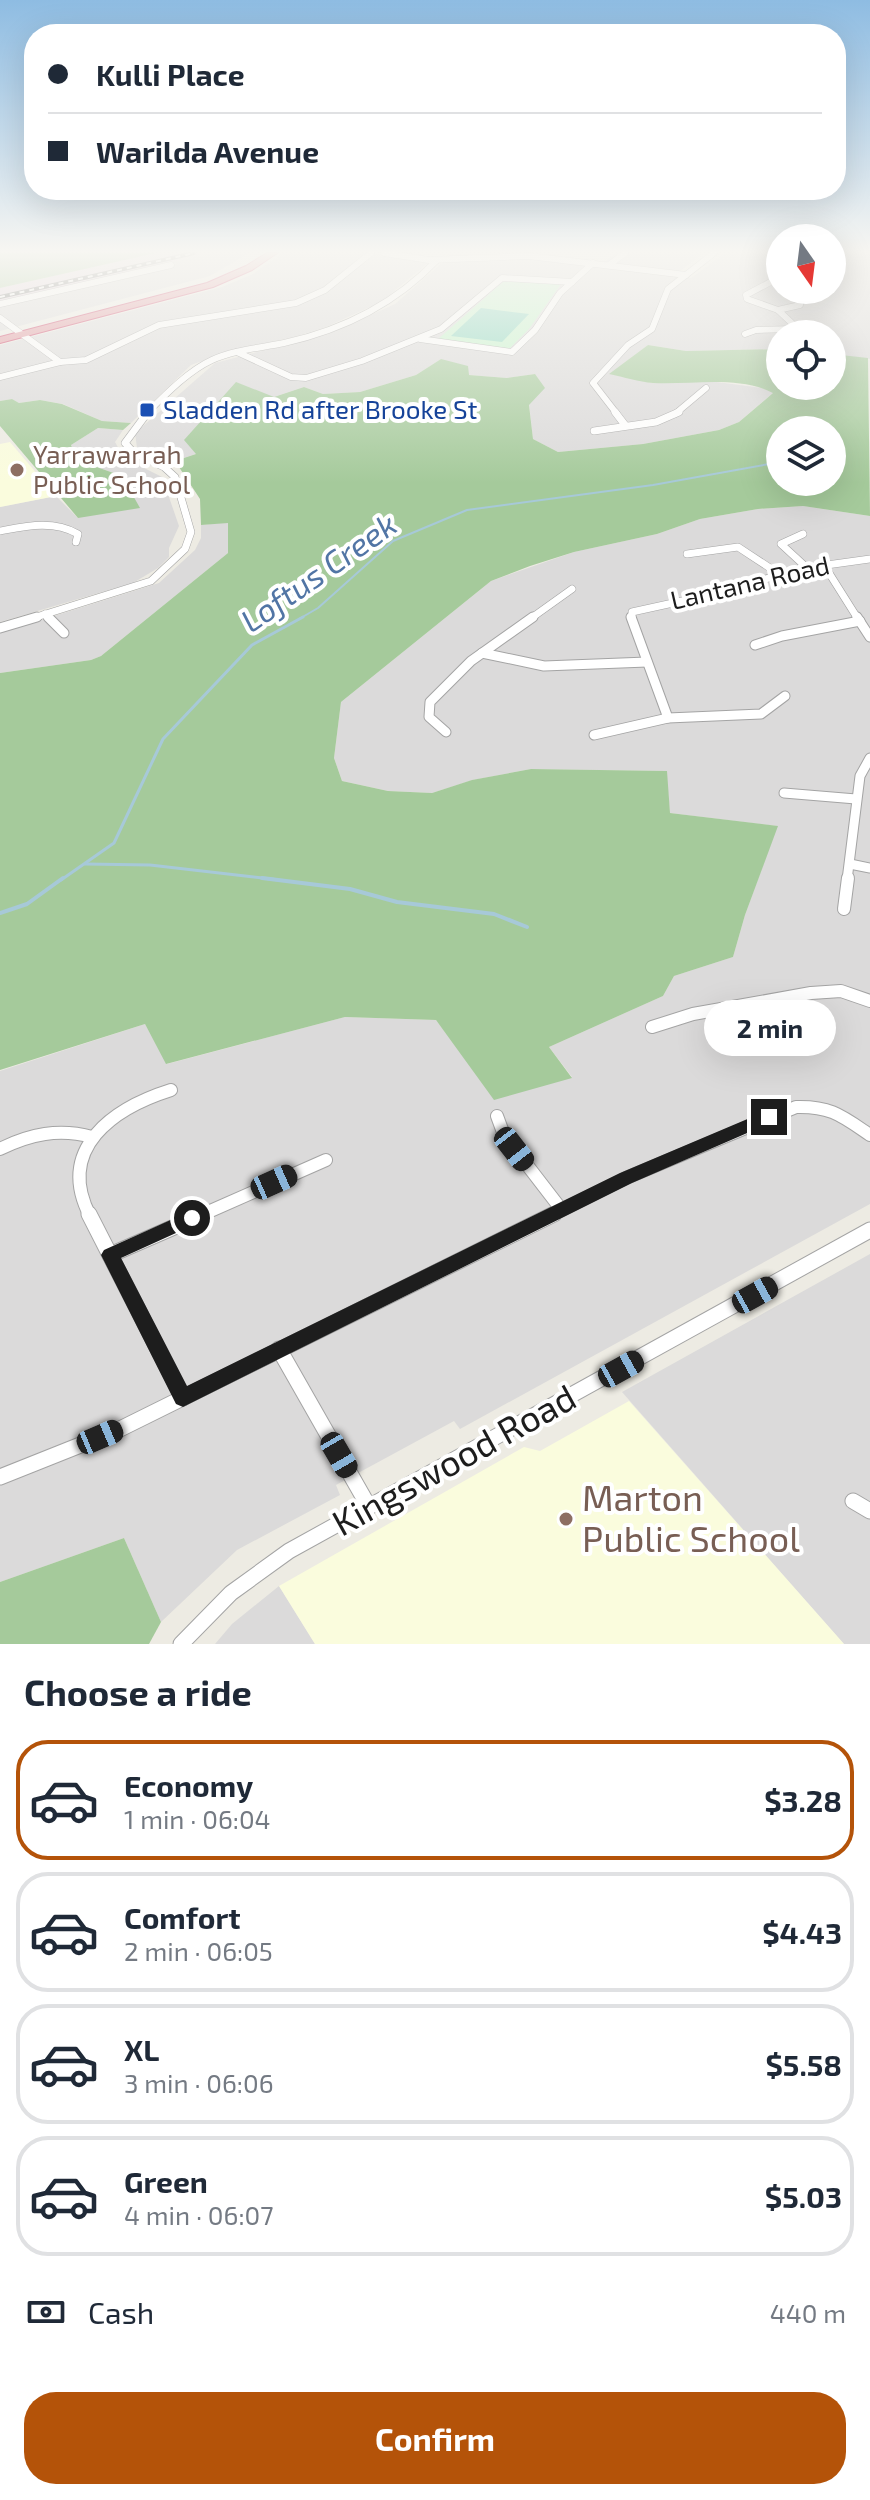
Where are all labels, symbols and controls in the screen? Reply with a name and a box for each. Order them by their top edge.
text: Kulli Place [96,56,245,92]
text: Warilda Avenue [96,133,319,169]
north arrow [766,224,846,304]
map controls [766,224,846,496]
button: locate [766,320,846,400]
place label: Sladden Rd after Brooke St [163,393,477,424]
marker: Sladden Rd after Brooke St [138,401,156,419]
button: layers [766,416,846,496]
place label: Yarrawarrah Public School [33,438,191,499]
marker: Yarrawarrah Public School [8,461,26,479]
water label: Loftus Creek [233,504,404,640]
street label: Lantana Road [667,548,832,615]
callout: 2 min [703,1001,835,1057]
text: 2 min [737,1012,803,1043]
route end [751,1099,787,1135]
car [490,1123,538,1175]
car [247,1161,301,1203]
route start [174,1200,210,1236]
car [728,1273,782,1317]
car [594,1347,648,1391]
street label: Kingswood Road [324,1374,582,1543]
car [73,1417,127,1457]
car [317,1428,361,1482]
place label: Marton Public School [582,1475,800,1559]
marker: Marton Public School [557,1510,575,1528]
text: Choose a ride [24,1670,252,1713]
icon: car [28,1764,100,1836]
text: Economy [124,1767,253,1803]
text: $3.28 [764,1782,842,1818]
text: 1 min · 06:04 [124,1803,271,1834]
icon: car [28,1896,100,1968]
text: Comfort [124,1899,241,1935]
text: $4.43 [762,1914,842,1950]
text: 2 min · 06:05 [124,1935,273,1966]
icon: car [28,2028,100,2100]
text: XL [124,2031,159,2067]
text: $5.58 [765,2046,842,2082]
text: 3 min · 06:06 [124,2067,274,2098]
icon: car [28,2160,100,2232]
text: Green [124,2163,208,2199]
text: $5.03 [765,2178,842,2214]
text: 4 min · 06:07 [124,2199,274,2230]
icon: cash [24,2290,68,2334]
text: Cash [88,2294,154,2330]
text: 440 m [770,2297,846,2328]
button: Confirm [24,2392,846,2484]

